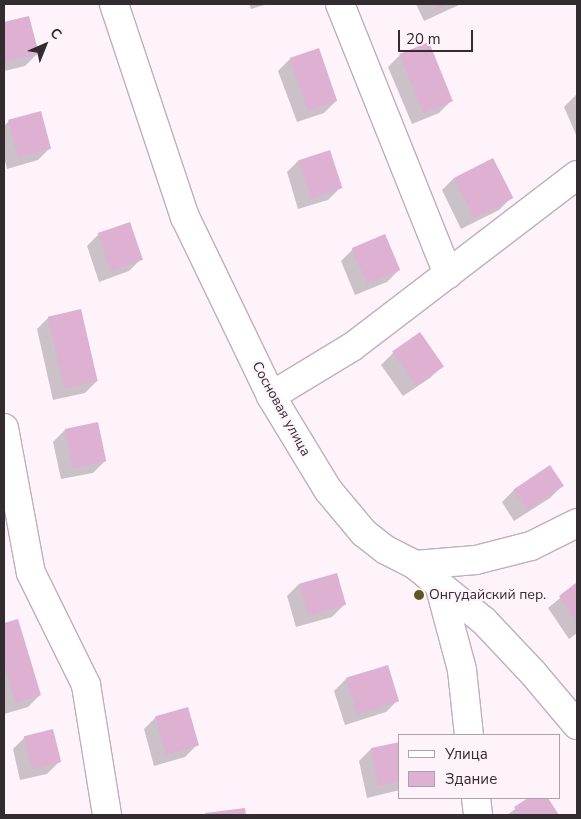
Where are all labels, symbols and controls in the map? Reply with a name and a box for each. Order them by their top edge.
north arrow [20,20,70,70]
scale bar [401,20,476,52]
text: С [46,24,66,44]
text: 20 m [406,29,441,49]
street label: Сосновая улица [248,359,314,459]
place label: Онгудайский пер. [429,587,546,603]
marker: Онгудайский пер. [413,589,425,601]
legend [398,734,561,799]
text: Улица [445,744,488,764]
text: Здание [445,769,497,789]

